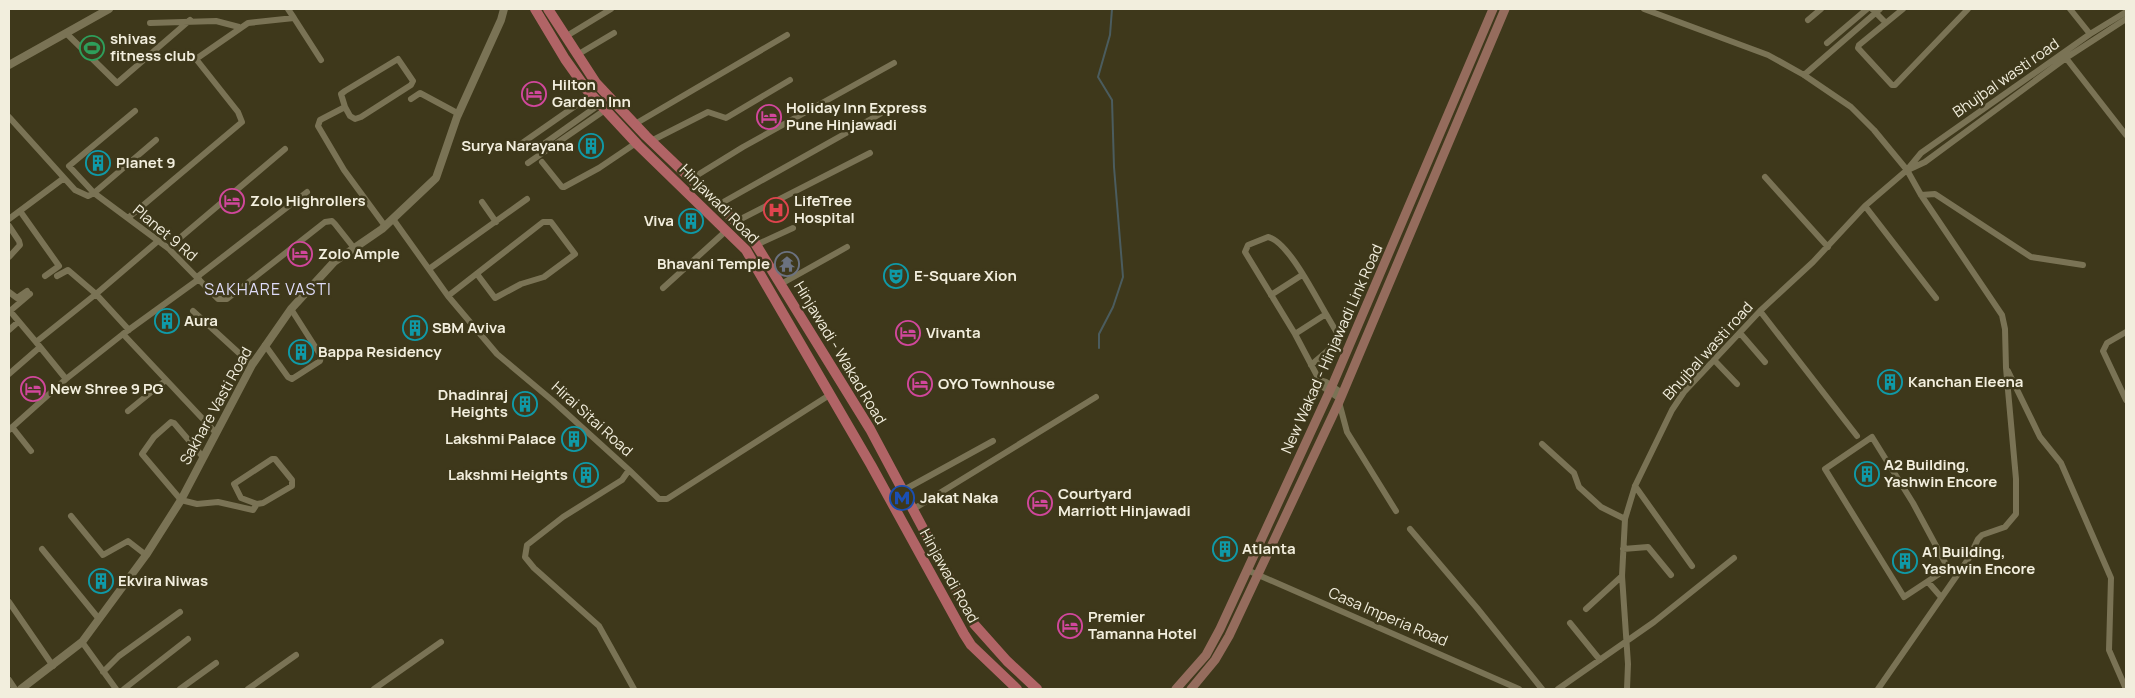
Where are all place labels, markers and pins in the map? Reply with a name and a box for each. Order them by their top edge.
place label: shivas fitness club [110,28,195,66]
sports icon: shivas fitness club [79,35,105,61]
place label: Hilton Garden Inn [552,74,631,112]
hotel icon: Hilton Garden Inn [521,81,547,107]
place label: Holiday Inn Express Pune Hinjawadi [786,97,927,135]
hotel icon: Holiday Inn Express Pune Hinjawadi [756,104,782,130]
building icon: Surya Narayana [578,133,604,159]
place label: Surya Narayana [461,135,574,156]
building icon: Planet 9 [85,150,111,176]
place label: Planet 9 [116,152,176,173]
hotel icon: Zolo Highrollers [219,188,245,214]
place label: Zolo Highrollers [250,190,366,211]
place label: LifeTree Hospital [794,190,855,228]
hospital icon: LifeTree Hospital [763,197,789,223]
building icon: Viva [678,208,704,234]
place label: Viva [644,210,674,231]
hotel icon: Zolo Ample [287,241,313,267]
place label: Zolo Ample [318,243,400,264]
temple icon: Bhavani Temple [774,251,800,277]
place label: Bhavani Temple [657,253,770,274]
theatre icon: E-Square Xion [883,263,909,289]
place label: E-Square Xion [914,265,1017,286]
building icon: Aura [154,308,180,334]
place label: Aura [184,310,218,331]
building icon: SBM Aviva [402,315,428,341]
place label: SBM Aviva [432,317,506,338]
hotel icon: Vivanta [895,320,921,346]
place label: Vivanta [926,322,981,343]
building icon: Bappa Residency [288,339,314,365]
place label: Bappa Residency [318,341,442,362]
building icon: Kanchan Eleena [1877,369,1903,395]
hotel icon: OYO Townhouse [907,371,933,397]
place label: Kanchan Eleena [1908,371,2023,392]
place label: OYO Townhouse [938,373,1055,394]
hotel icon: New Shree 9 PG [20,376,46,402]
place label: New Shree 9 PG [50,378,164,399]
place label: Dhadinraj Heights [438,384,508,422]
building icon: Dhadinraj Heights [512,391,538,417]
building icon: Lakshmi Palace [561,426,587,452]
place label: Lakshmi Palace [445,428,556,449]
place label: A2 Building, Yashwin Encore [1884,454,1997,492]
building icon: A2 Building, Yashwin Encore [1854,461,1880,487]
building icon: Lakshmi Heights [573,462,599,488]
place label: Lakshmi Heights [448,464,568,485]
place label: Courtyard Marriott Hinjawadi [1058,483,1191,521]
metro station icon: Jakat Naka [889,485,915,511]
place label: Jakat Naka [920,487,998,508]
hotel icon: Courtyard Marriott Hinjawadi [1027,490,1053,516]
building icon: Atlanta [1212,536,1238,562]
place label: Atlanta [1242,538,1296,559]
place label: A1 Building, Yashwin Encore [1922,541,2035,579]
building icon: A1 Building, Yashwin Encore [1892,548,1918,574]
building icon: Ekvira Niwas [88,568,114,594]
place label: Ekvira Niwas [118,570,208,591]
place label: Premier Tamanna Hotel [1088,606,1197,644]
hotel icon: Premier Tamanna Hotel [1057,613,1083,639]

